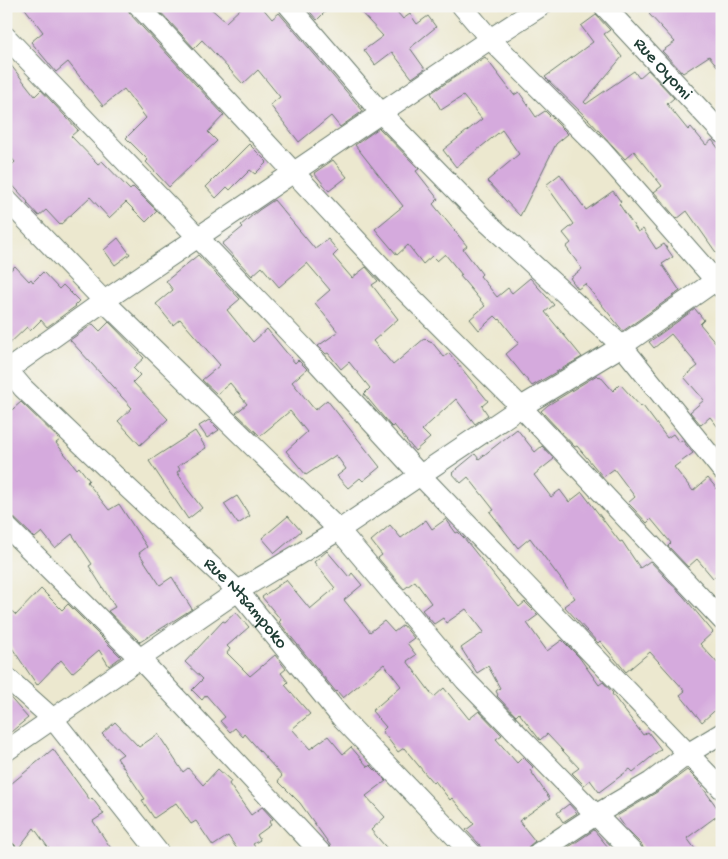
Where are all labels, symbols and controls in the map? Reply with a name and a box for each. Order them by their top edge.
street label: Rue Oyomi [629,34,697,104]
street label: Rue Ntsampoko [199,553,292,653]

